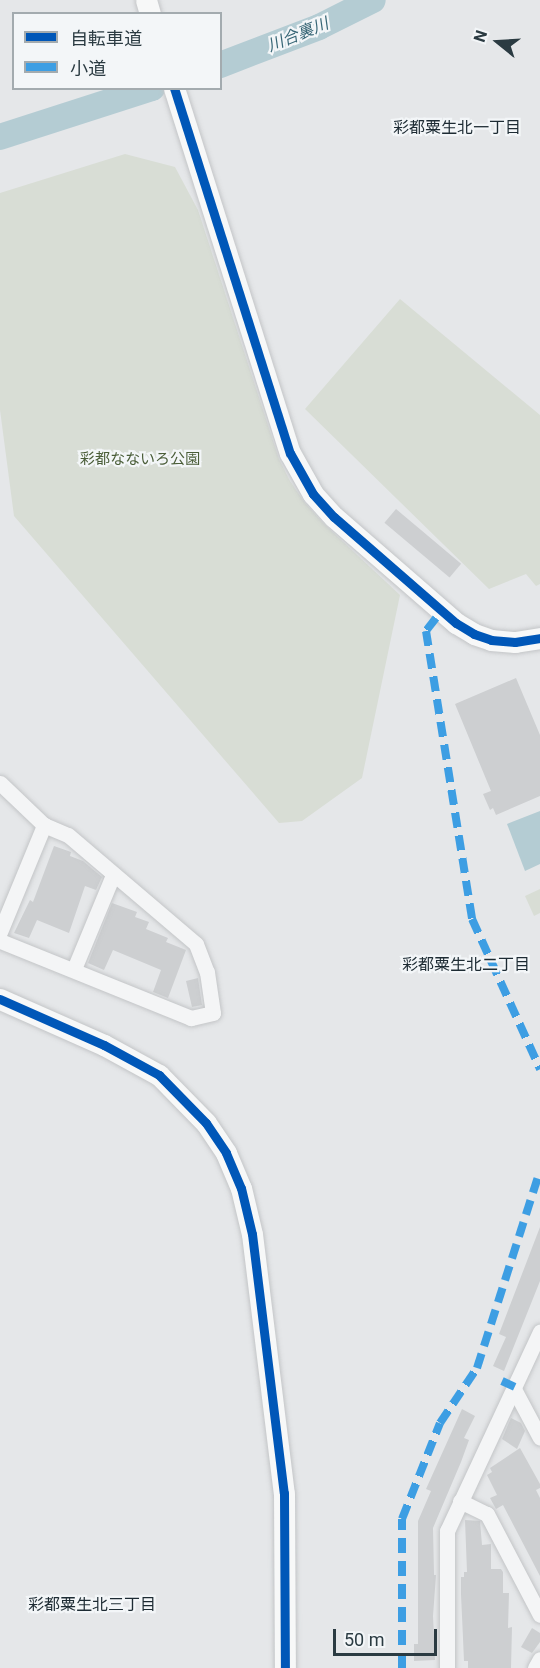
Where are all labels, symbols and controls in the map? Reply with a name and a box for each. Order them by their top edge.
legend [12,12,222,90]
north arrow [468,12,528,72]
water label: 川合裏川 [265,14,331,56]
text: 自転車道 [70,28,142,49]
text: N [470,28,491,45]
text: 小道 [70,58,106,79]
district label: 彩都粟生北一丁目 [393,118,521,138]
park label: 彩都なないろ公園 [80,451,200,469]
district label: 彩都粟生北二丁目 [402,955,530,975]
district label: 彩都粟生北三丁目 [28,1595,156,1615]
scale bar [336,1617,440,1655]
text: 50 m [344,1629,384,1650]

